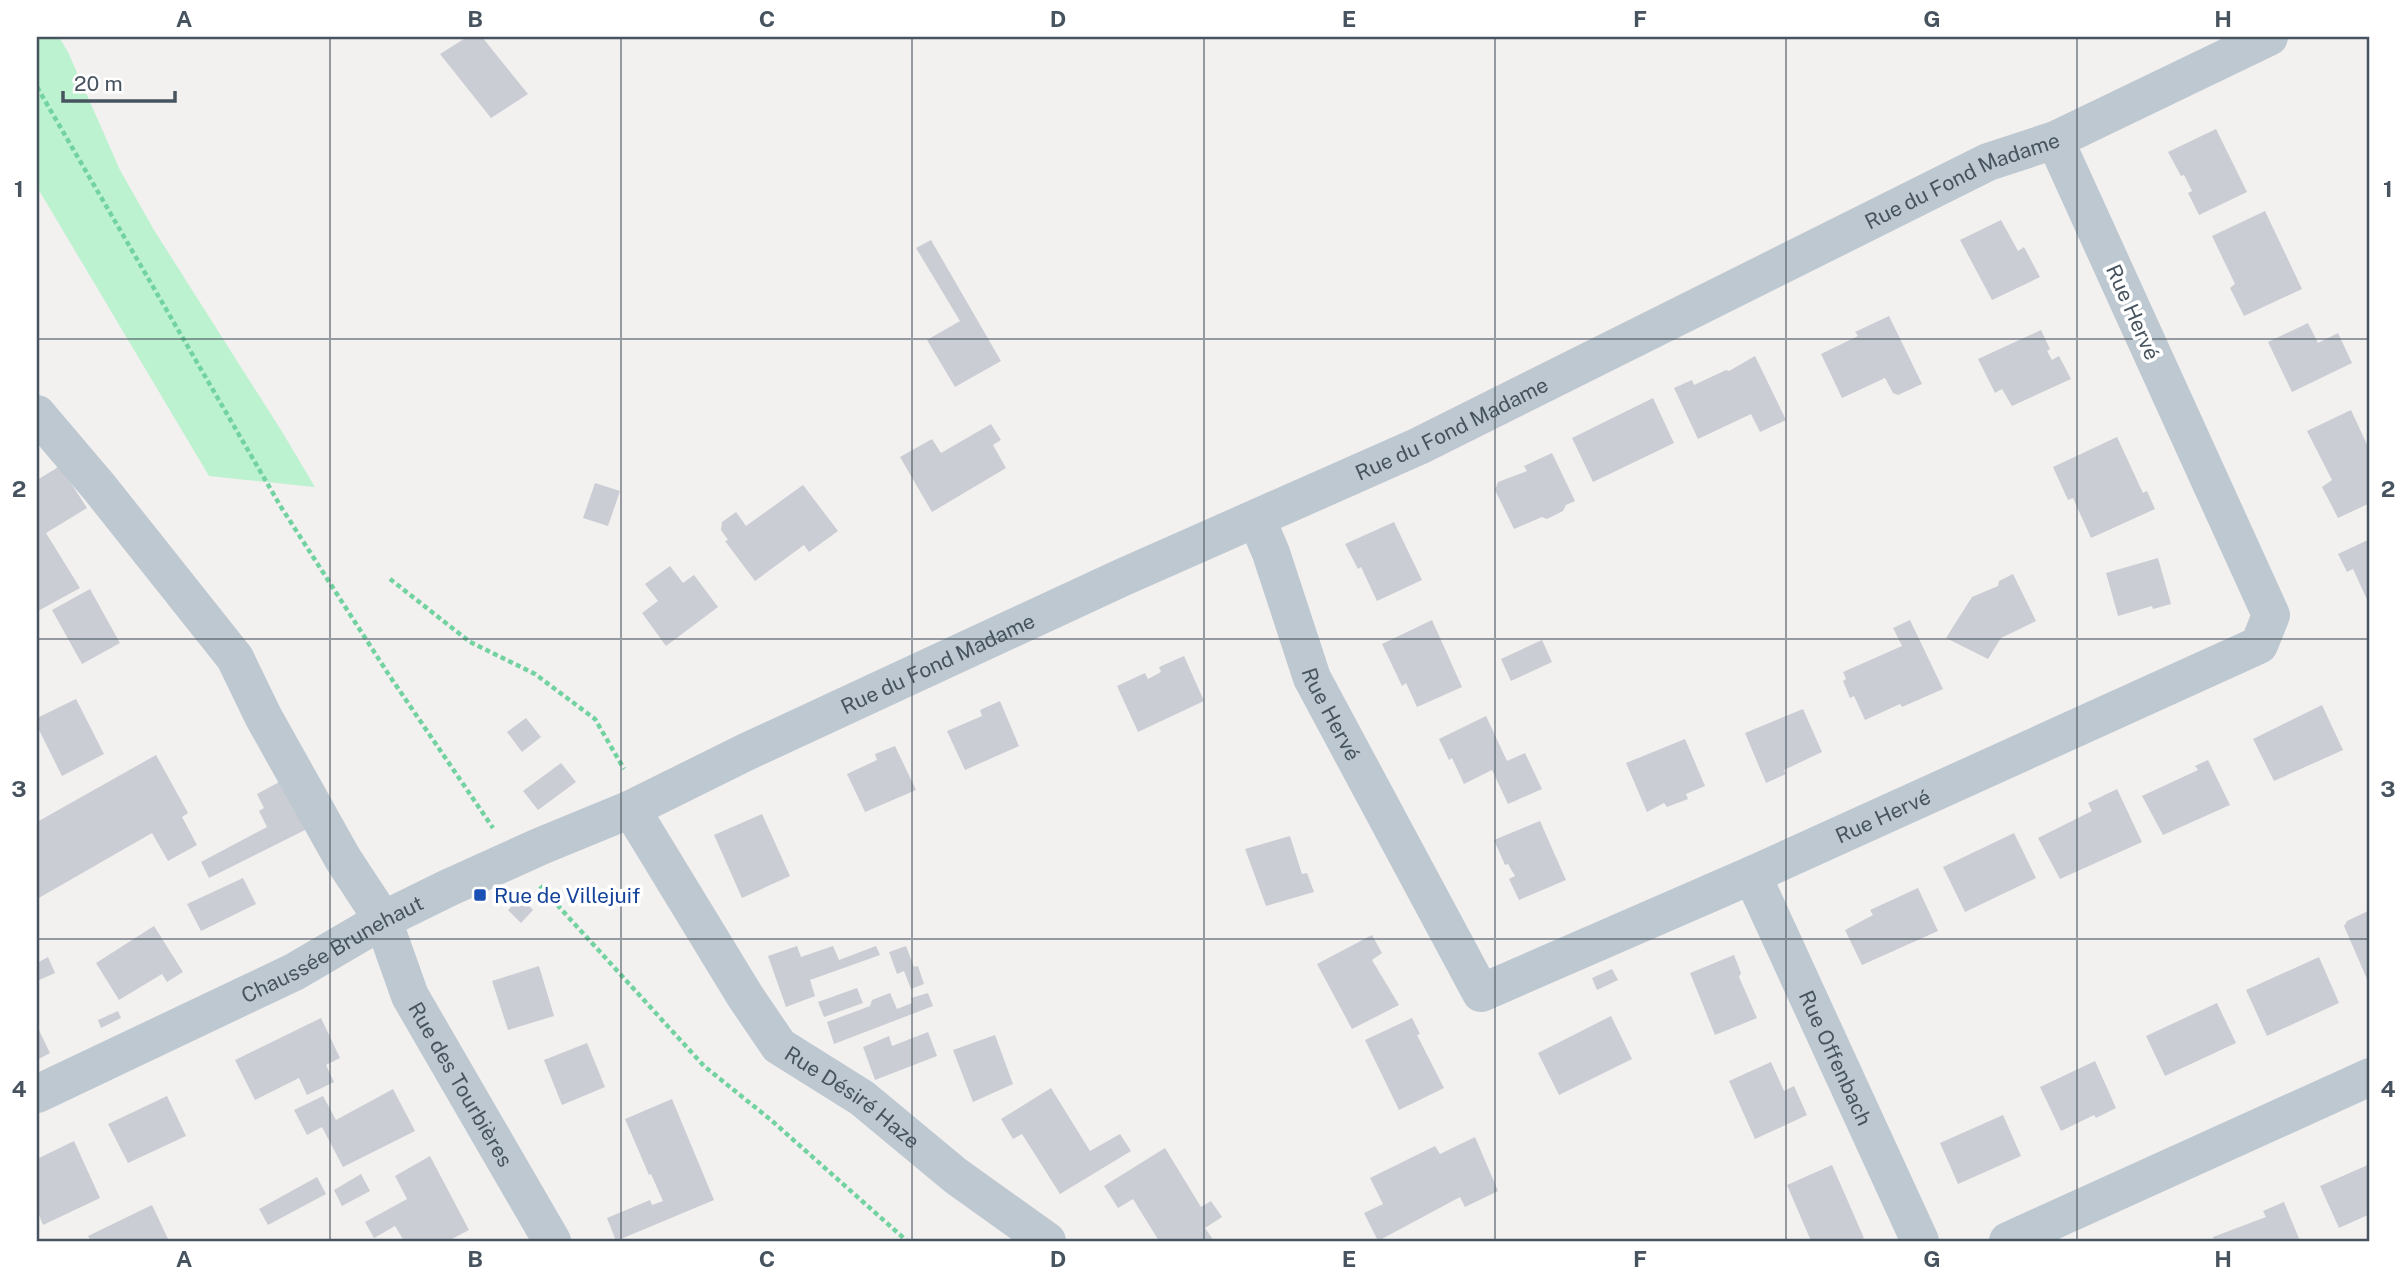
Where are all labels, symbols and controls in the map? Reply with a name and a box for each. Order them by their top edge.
text: A [176,5,193,32]
text: B [467,5,483,32]
text: C [759,5,775,32]
text: D [1050,5,1066,32]
text: E [1342,5,1356,32]
text: F [1633,5,1647,32]
text: G [1923,5,1941,32]
text: H [2214,5,2232,32]
scale bar [63,60,175,104]
text: 20 m [74,71,123,96]
street label: Rue du Fond Madame [1860,127,2063,234]
text: 1 [14,175,24,202]
text: 1 [2383,175,2393,202]
street label: Rue Hervé [2101,260,2165,364]
street label: Rue du Fond Madame [1351,371,1552,485]
text: 2 [12,475,26,502]
text: 2 [2381,475,2395,502]
street label: Rue du Fond Madame [837,607,1039,719]
street label: Rue Hervé [1297,664,1366,765]
text: 3 [11,775,27,802]
text: 3 [2380,775,2396,802]
street label: Rue Hervé [1831,783,1934,848]
place label: Rue de Villejuif [494,883,640,908]
marker: Rue de Villejuif [472,887,488,903]
street label: Chaussée Brunehaut [237,890,427,1008]
street label: Rue Offenbach [1794,986,1878,1129]
street label: Rue des Tourbières [404,997,519,1171]
street label: Rue Désiré Haze [780,1040,925,1153]
text: 4 [11,1075,27,1102]
text: 4 [2380,1075,2396,1102]
text: A [176,1245,193,1272]
text: B [467,1245,483,1272]
text: C [759,1245,775,1272]
text: D [1050,1245,1066,1272]
text: E [1342,1245,1356,1272]
text: F [1633,1245,1647,1272]
text: G [1923,1245,1941,1272]
text: H [2214,1245,2232,1272]

